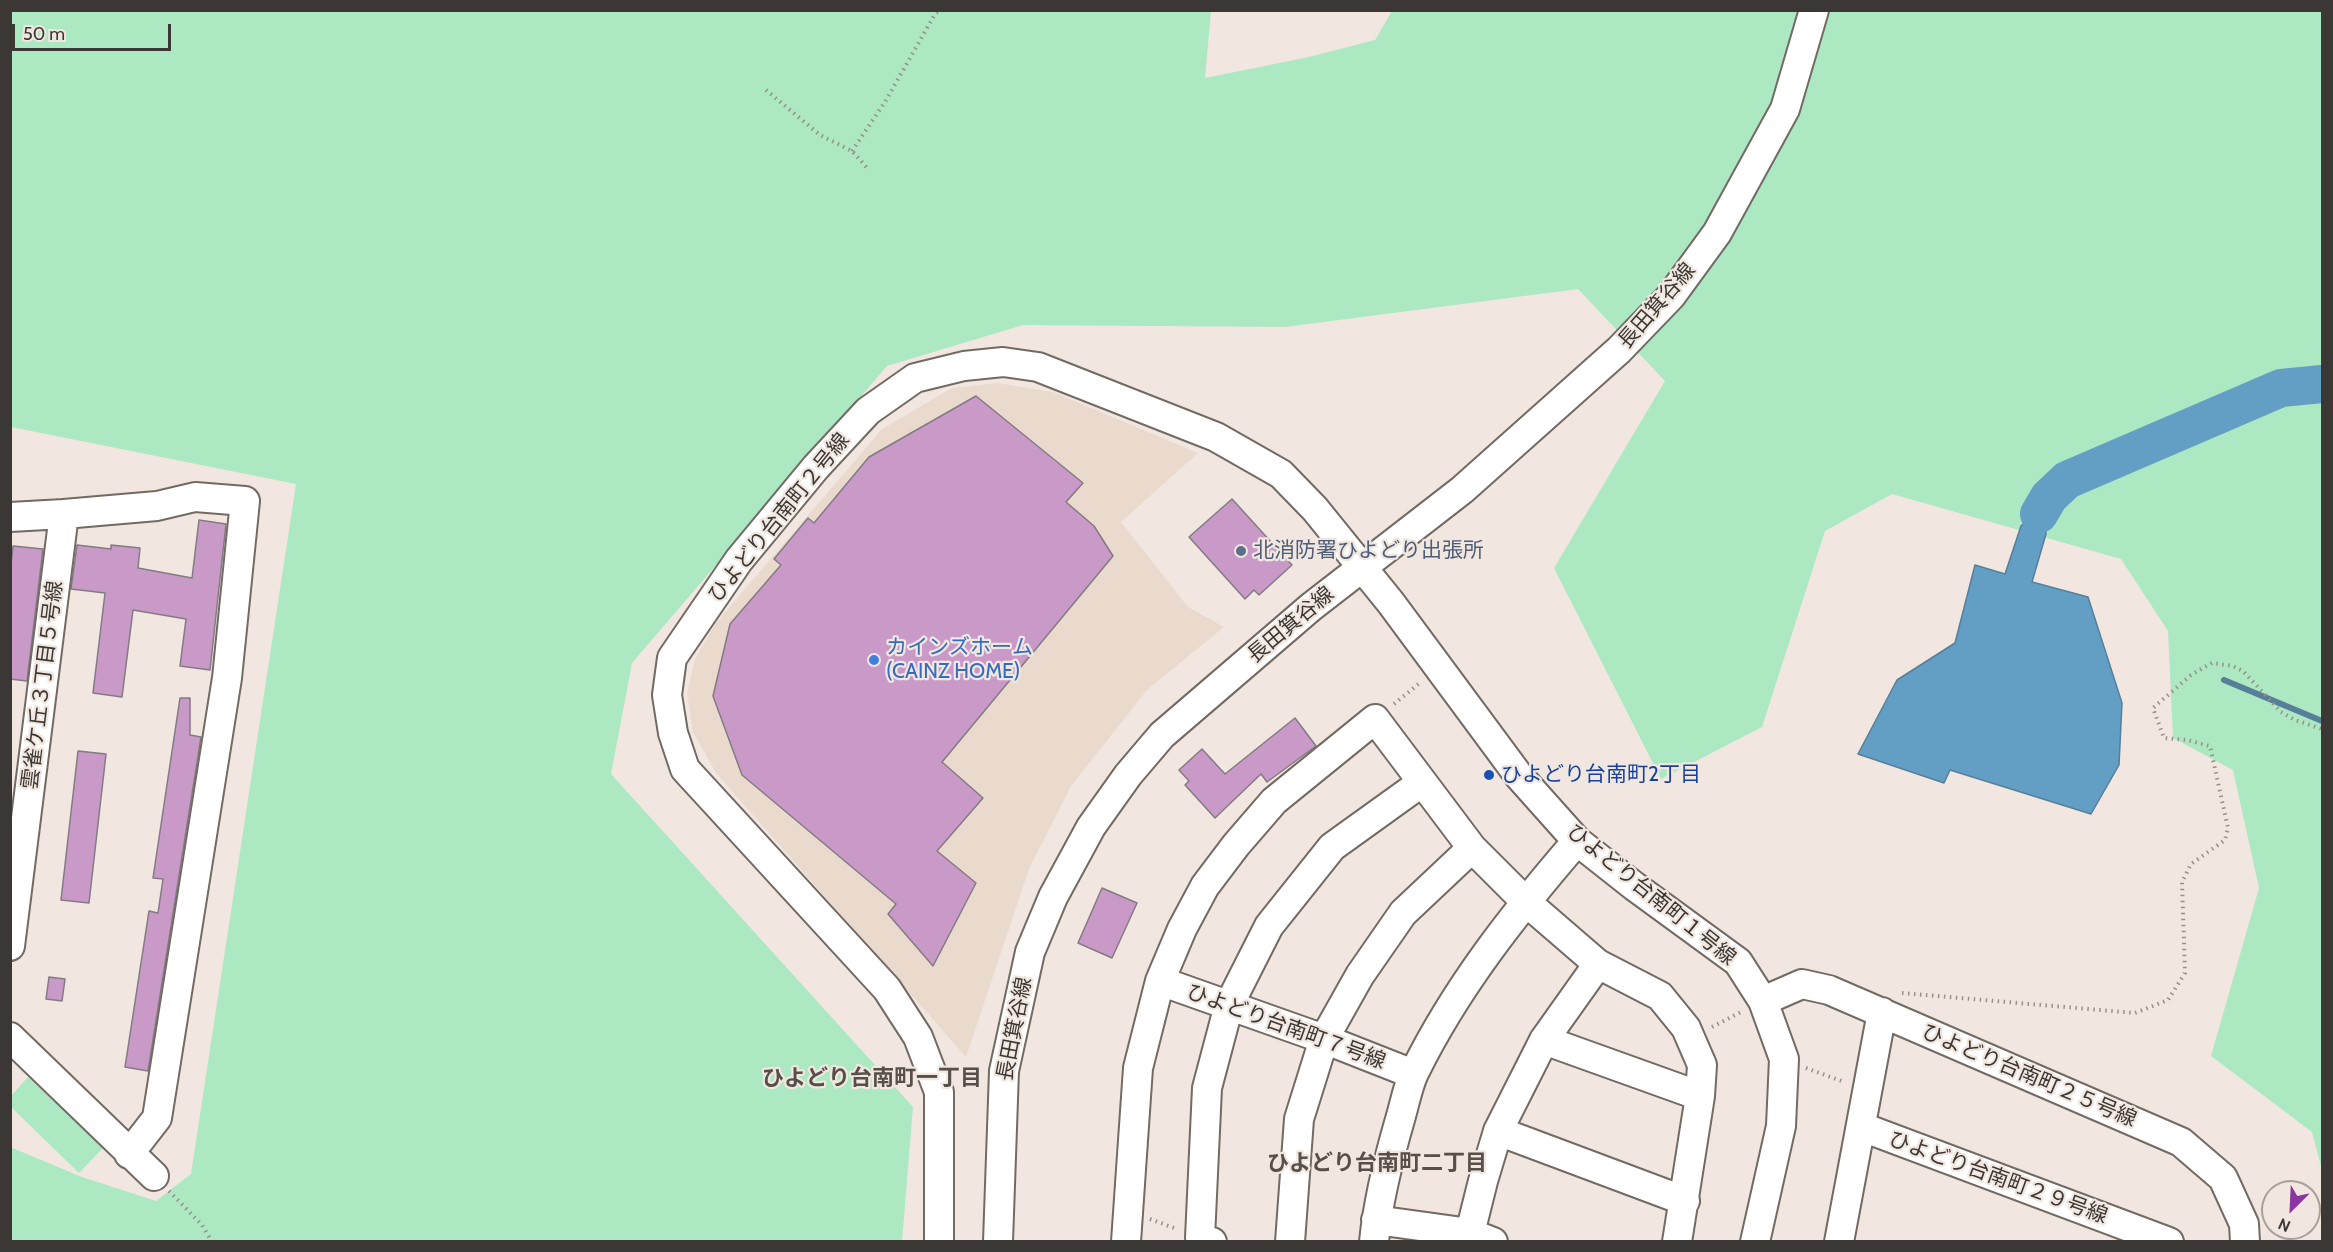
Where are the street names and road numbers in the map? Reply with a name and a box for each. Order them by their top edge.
street label: 長田箕谷線 [1613,258,1701,354]
street label: ひよどり台南町２号線 [703,428,855,608]
street label: 雲雀ケ丘３丁目５号線 [18,579,68,791]
street label: 長田箕谷線 [1243,582,1339,668]
street label: ひよどり台南町１号線 [1561,819,1741,971]
street label: 長田箕谷線 [993,975,1037,1083]
street label: ひよどり台南町７号線 [1183,979,1389,1075]
street label: ひよどり台南町２５号線 [1918,1019,2140,1133]
street label: ひよどり台南町２９号線 [1885,1127,2111,1229]

